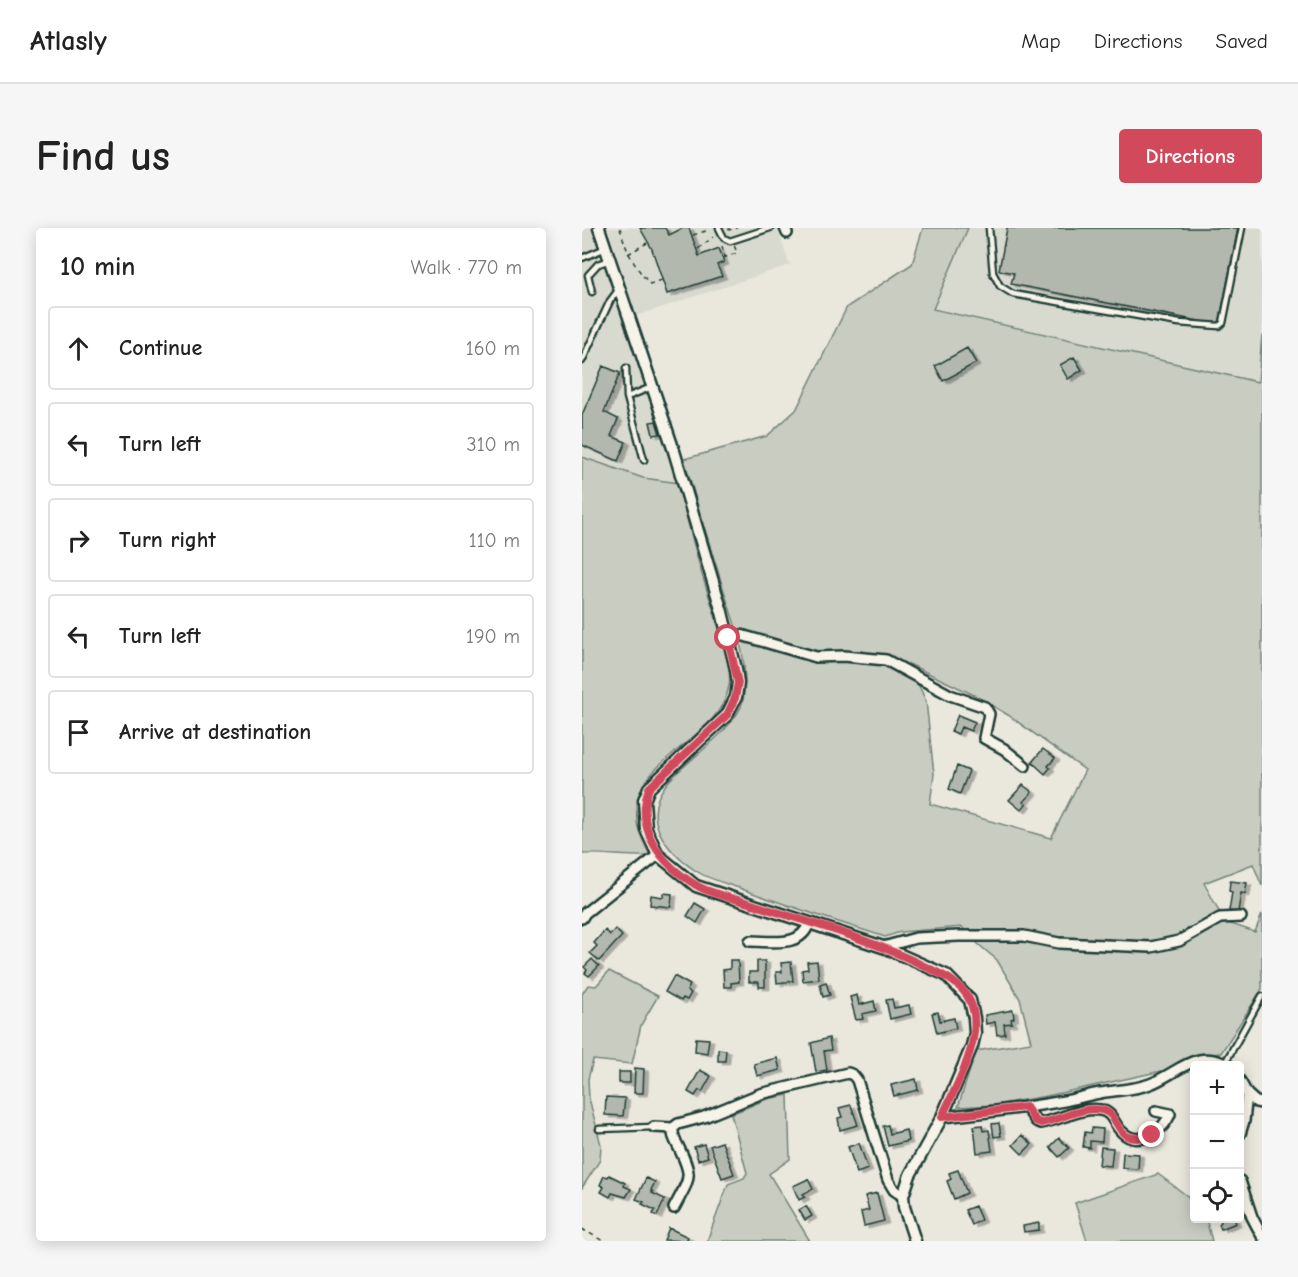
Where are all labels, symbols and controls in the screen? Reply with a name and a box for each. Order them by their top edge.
text: Atlasly [30,25,107,57]
text: Map [1021,29,1061,53]
text: Directions [1094,29,1183,53]
text: Saved [1216,29,1268,53]
button: Directions [1119,129,1262,183]
text: Find us [36,132,170,181]
text: 10 min [60,252,135,282]
text: Walk · 770 m [410,256,522,279]
icon: ahead [62,332,95,365]
text: Continue [119,335,202,361]
text: 160 m [466,337,520,360]
icon: left [62,428,95,461]
text: Turn left [119,431,201,457]
text: 310 m [467,433,520,456]
icon: right [62,524,95,557]
text: Turn right [119,527,216,553]
text: 110 m [469,529,520,552]
icon: left [62,620,95,653]
text: Turn left [119,623,201,649]
route start [714,624,740,650]
text: 190 m [466,625,520,648]
icon: arrive [62,716,95,749]
text: Arrive at destination [119,719,311,745]
map controls [1190,1061,1244,1223]
button: + [1190,1061,1244,1115]
button: − [1190,1115,1244,1169]
route end [1138,1121,1164,1147]
button: locate [1190,1169,1244,1223]

